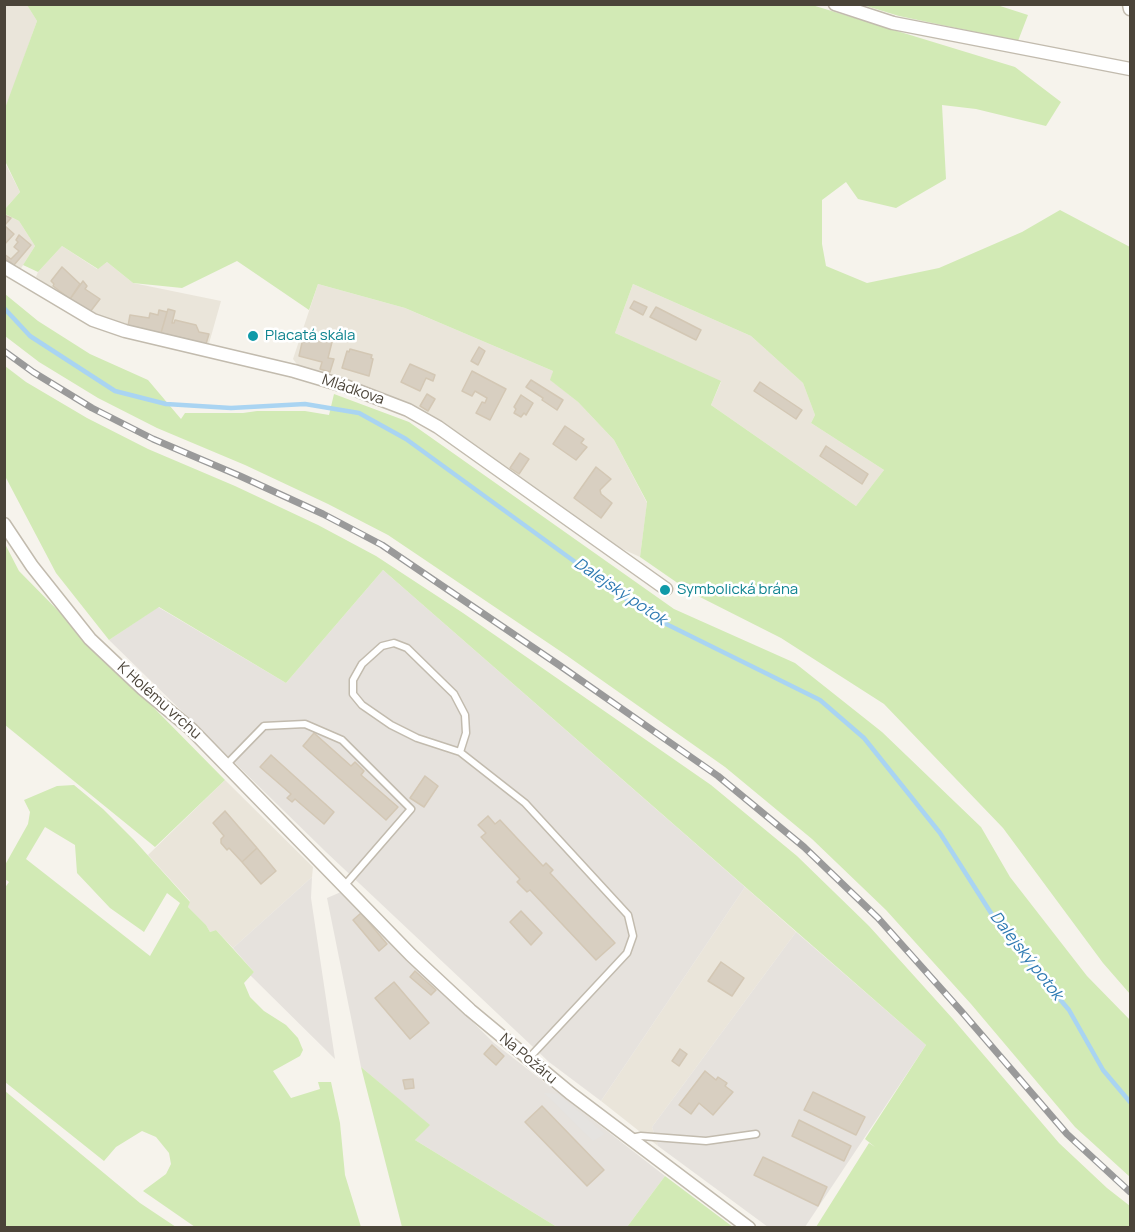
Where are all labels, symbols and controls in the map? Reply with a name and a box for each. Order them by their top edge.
place label: Placatá skála [265,327,355,345]
marker: Placatá skála [246,329,260,343]
street label: Mládkova [319,371,387,409]
water label: Dalejský potok [570,554,670,630]
place label: Symbolická brána [677,581,798,599]
marker: Symbolická brána [658,583,672,597]
street label: K Holému vrchu [113,659,205,743]
water label: Dalejský potok [985,908,1067,1004]
street label: Na Požáru [496,1030,560,1088]

